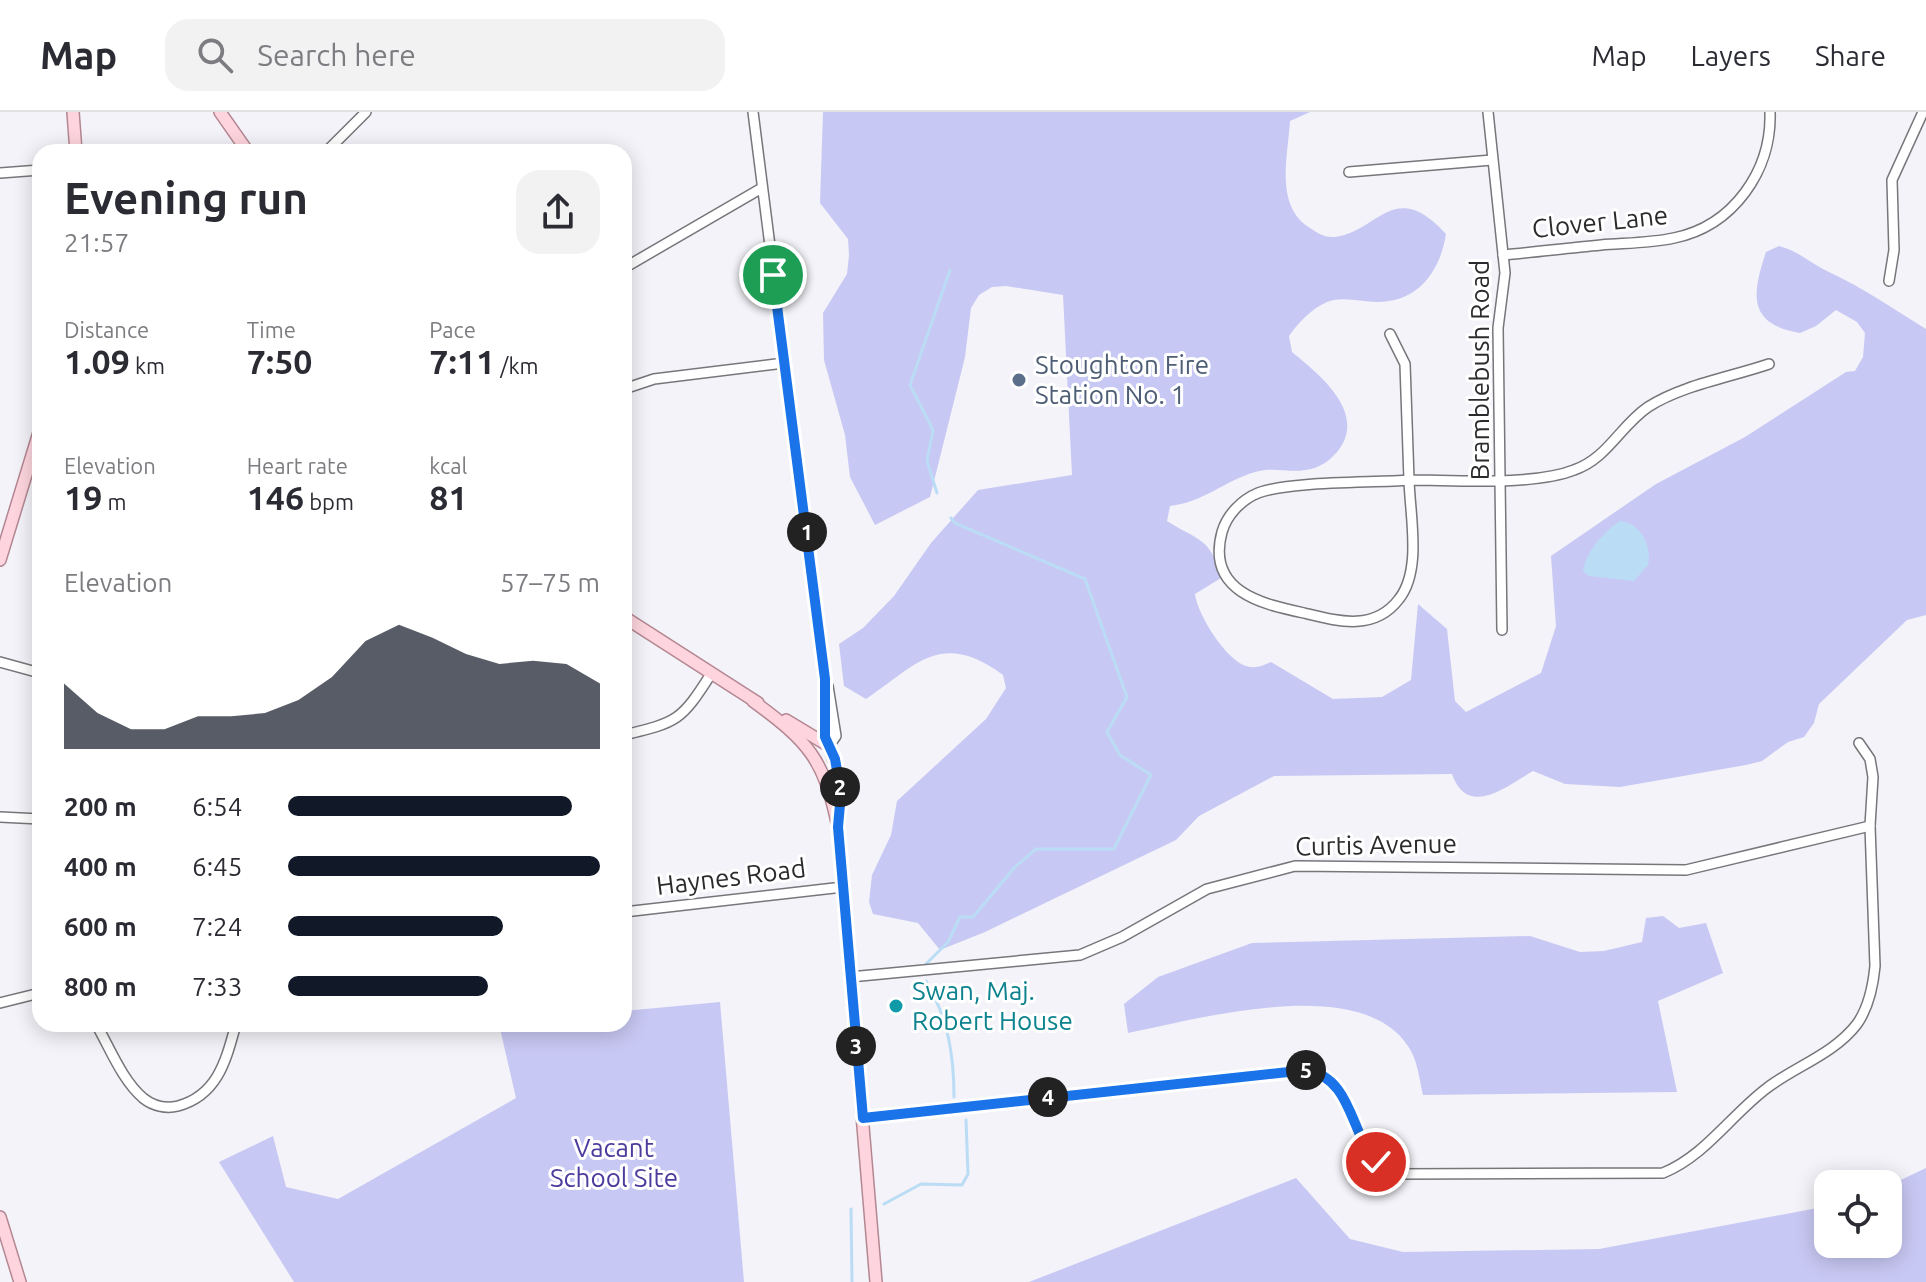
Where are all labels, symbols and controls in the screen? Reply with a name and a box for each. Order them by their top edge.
search box [165,19,725,91]
icon: search [193,33,237,77]
text: Map [40,34,117,76]
text: Search here [257,38,416,72]
text: Map [1591,40,1647,71]
text: Layers [1691,40,1771,71]
text: Share [1815,40,1886,71]
button: share [516,170,600,254]
text: Evening run [64,173,308,222]
street label: Clover Lane [1531,200,1669,243]
text: 21:57 [64,228,129,257]
pin [739,241,807,309]
icon: arrive [751,253,795,297]
street label: Bramblebush Road [1465,260,1494,480]
text: Distance [64,317,149,342]
text: Time [247,317,296,342]
text: Pace [429,317,476,342]
text: 1.09 [64,342,130,380]
text: 7:50 [247,342,313,380]
text: 7:11 [429,342,495,380]
place label: Stoughton Fire Station No. 1 [1035,350,1209,409]
text: km [130,353,165,378]
text: /km [495,353,539,378]
marker: Stoughton Fire Station No. 1 [1010,371,1028,389]
text: Elevation [64,453,156,478]
text: Heart rate [247,453,348,478]
text: kcal [429,453,467,478]
text: 19 [64,478,102,516]
text: 146 [247,478,304,516]
text: 81 [429,478,468,516]
text: m [102,489,126,514]
text: bpm [304,489,354,514]
pin: 1 [787,512,827,552]
text: 1 [801,519,813,544]
text: Elevation [64,568,172,597]
text: 57–75 m [500,568,600,597]
pin: 2 [820,767,860,807]
text: 2 [834,774,846,799]
text: 200 m [64,792,137,821]
text: 6:54 [192,792,242,821]
street label: Curtis Avenue [1295,829,1457,860]
text: 400 m [64,852,137,881]
text: 6:45 [192,852,242,881]
street label: Haynes Road [655,853,807,900]
text: 600 m [64,912,137,941]
text: 7:24 [192,912,242,941]
text: 800 m [64,972,137,1001]
text: 7:33 [192,972,242,1001]
place label: Swan, Maj. Robert House [912,976,1073,1035]
marker: Swan, Maj. Robert House [887,997,905,1015]
pin: 3 [836,1026,876,1066]
text: 3 [850,1033,862,1058]
pin: 5 [1286,1050,1326,1090]
text: 5 [1300,1057,1312,1082]
pin: 4 [1028,1077,1068,1117]
text: 4 [1042,1084,1054,1109]
pin [1342,1128,1410,1196]
park label: Vacant School Site [550,1133,678,1192]
icon: check [1354,1140,1398,1184]
map controls [1814,1170,1902,1258]
button: locate [1814,1170,1902,1258]

